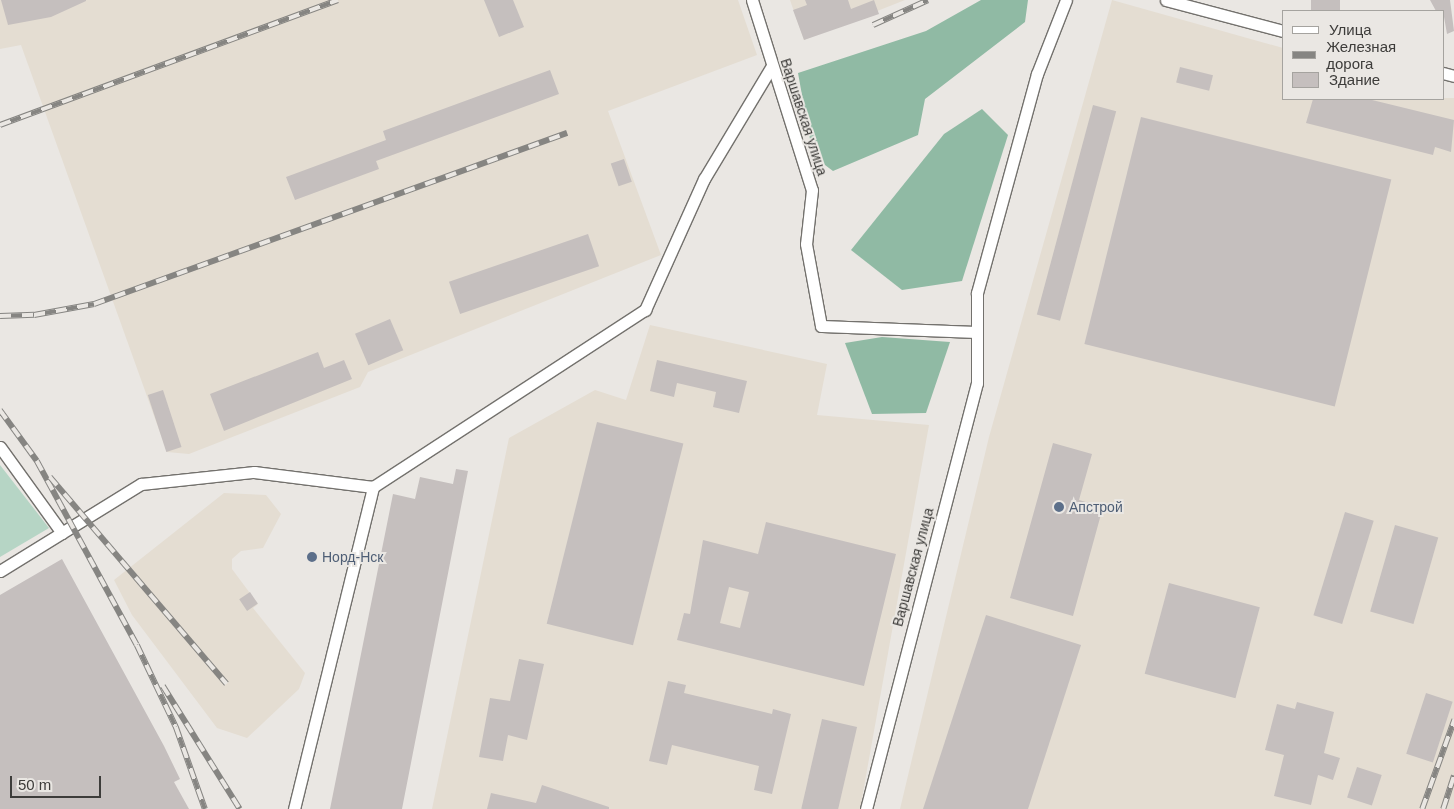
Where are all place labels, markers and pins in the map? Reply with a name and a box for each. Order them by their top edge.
place label: Апстрой [1069,499,1123,515]
marker: Апстрой [1053,501,1065,513]
place label: Норд-Нск [322,549,383,565]
marker: Норд-Нск [306,551,318,563]

